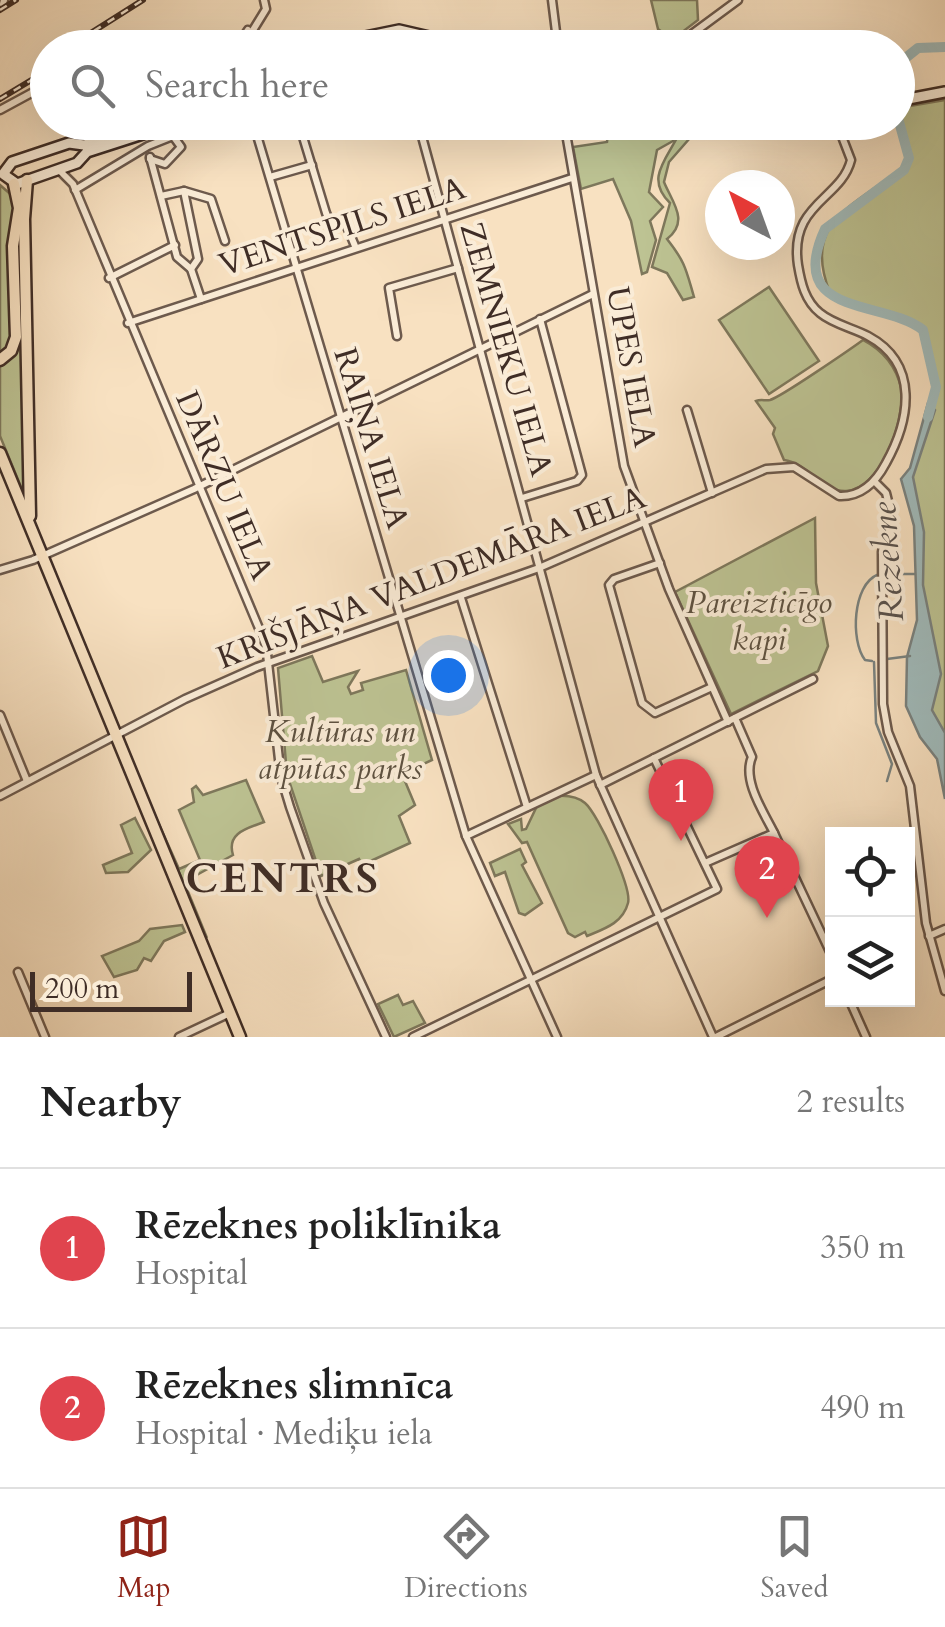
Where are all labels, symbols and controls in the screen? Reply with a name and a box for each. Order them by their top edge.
search box [30,30,915,140]
icon: search [65,58,120,113]
text: Search here [145,59,329,111]
street label: VENTSPILS IELA [213,166,471,288]
north arrow [705,170,795,260]
street label: ZEMNIEKU IELA [449,217,563,481]
street label: UPES IELA [595,283,667,451]
street label: RAIŅA IELA [323,342,420,535]
street label: DĀRZU IELA [165,384,284,587]
street label: KRIŠJĀŅA VALDEMĀRA IELA [211,476,652,680]
water label: Rēzekne [860,500,916,623]
park label: Pareizticīgo kapi [686,581,832,662]
your location [423,650,474,701]
park label: Kultūras un atpūtas parks [258,710,422,791]
pin: 1 [648,758,714,841]
map controls [825,827,915,1007]
button: locate [825,827,915,917]
pin: 2 [734,836,800,918]
district label: CENTRS [186,850,380,907]
button: layers [825,917,915,1007]
scale bar [30,967,192,1011]
text: 200 m [45,970,119,1008]
text: Nearby [40,1074,182,1131]
text: 2 results [797,1080,905,1124]
text: Rēzeknes poliklīnika [135,1200,501,1252]
text: 1 [64,1226,81,1270]
text: 350 m [820,1226,905,1270]
text: Hospital [135,1252,248,1296]
text: Rēzeknes slimnīca [135,1360,453,1412]
text: 2 [64,1386,81,1430]
text: 490 m [820,1386,905,1430]
text: Hospital · Mediķu iela [135,1412,433,1456]
tab: Map [116,1509,171,1607]
tab: Directions [404,1509,528,1607]
tab: Saved [761,1509,829,1607]

